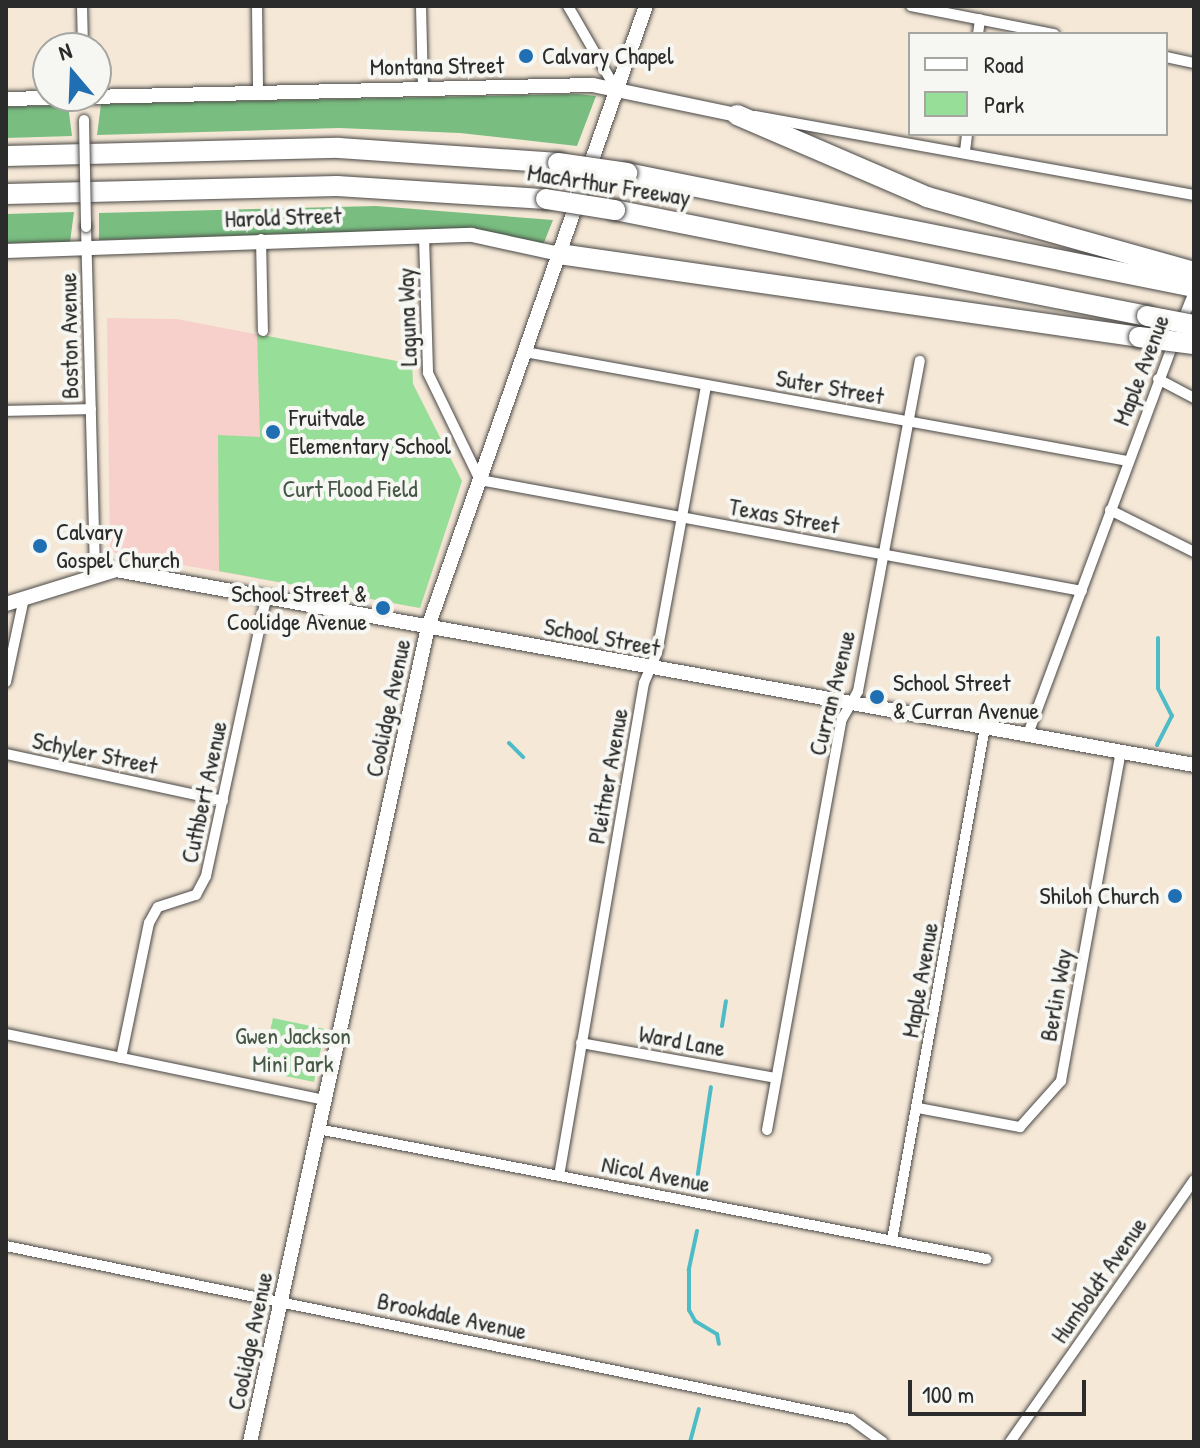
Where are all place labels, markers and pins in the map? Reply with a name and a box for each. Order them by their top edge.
place label: Calvary Chapel [542,42,674,70]
marker: Calvary Chapel [517,47,535,65]
place label: Fruitvale Elementary School [289,404,451,460]
marker: Fruitvale Elementary School [264,423,282,441]
place label: Calvary Gospel Church [56,518,180,574]
marker: Calvary Gospel Church [31,537,49,555]
place label: School Street & Coolidge Avenue [227,580,367,636]
marker: School Street & Coolidge Avenue [374,599,392,617]
place label: School Street & Curran Avenue [893,669,1039,725]
marker: School Street & Curran Avenue [868,688,886,706]
place label: Shiloh Church [1039,882,1159,910]
marker: Shiloh Church [1166,887,1184,905]

